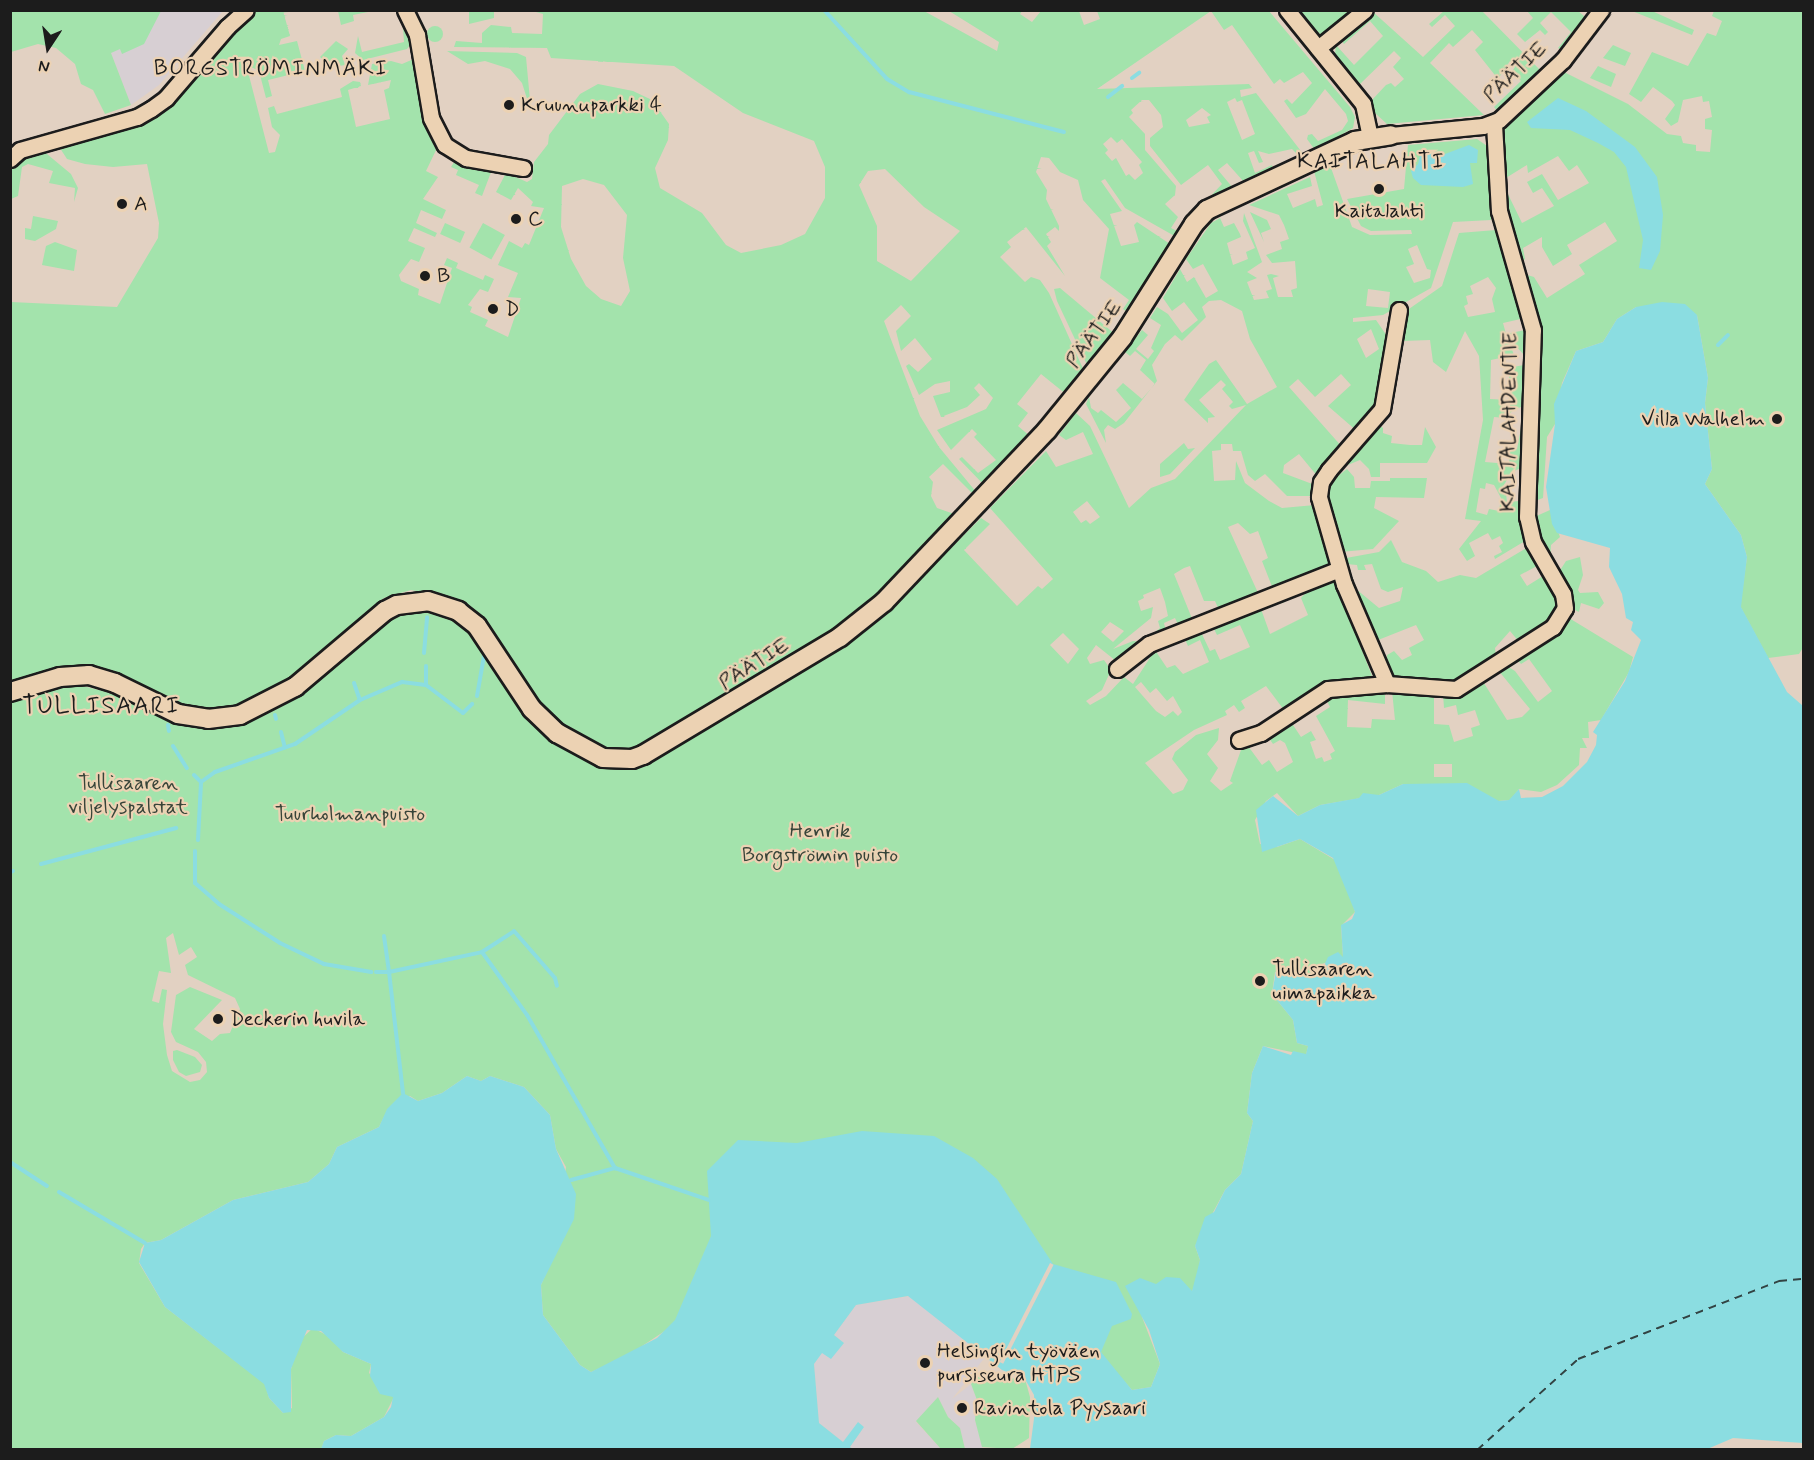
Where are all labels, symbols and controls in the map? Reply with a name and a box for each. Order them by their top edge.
north arrow [18,18,78,78]
street label: PÄÄTIE [1478,36,1552,108]
text: N [37,55,52,77]
district label: BORGSTRÖMINMÄKI [151,57,391,83]
place label: Kruunuparkki 4 [521,92,662,118]
marker: Kruunuparkki 4 [502,98,516,112]
district label: KAITALAHTI [1294,150,1448,176]
marker: Kaitalahti [1372,182,1386,196]
place label: A [134,191,148,217]
marker: A [115,197,129,211]
place label: Kaitalahti [1335,198,1423,224]
place label: C [528,206,543,232]
marker: C [509,212,523,226]
place label: B [437,263,450,289]
marker: B [418,269,432,283]
street label: PÄÄTIE [1060,295,1128,373]
place label: D [505,296,519,322]
marker: D [486,302,500,316]
street label: KAITALAHDENTIE [1495,332,1523,512]
place label: Villa Walhelm [1642,406,1765,432]
marker: Villa Walhelm [1770,412,1784,426]
street label: PÄÄTIE [714,633,794,695]
district label: TULLISAARI [22,693,180,721]
park label: Tullisaaren viljelyspalstat [68,770,188,820]
park label: Tuurholmanpuisto [275,801,425,827]
park label: Henrik Borgströmin puisto [741,818,899,868]
place label: Tullisaaren uimapaikka [1272,956,1375,1006]
marker: Tullisaaren uimapaikka [1253,974,1267,988]
place label: Deckerin huvila [230,1006,365,1032]
marker: Deckerin huvila [211,1012,225,1026]
place label: Helsingin työväen pursiseura HTPS [937,1338,1100,1388]
marker: Helsingin työväen pursiseura HTPS [918,1356,932,1370]
place label: Ravintola Pyysaari [974,1395,1146,1421]
marker: Ravintola Pyysaari [955,1401,969,1415]

